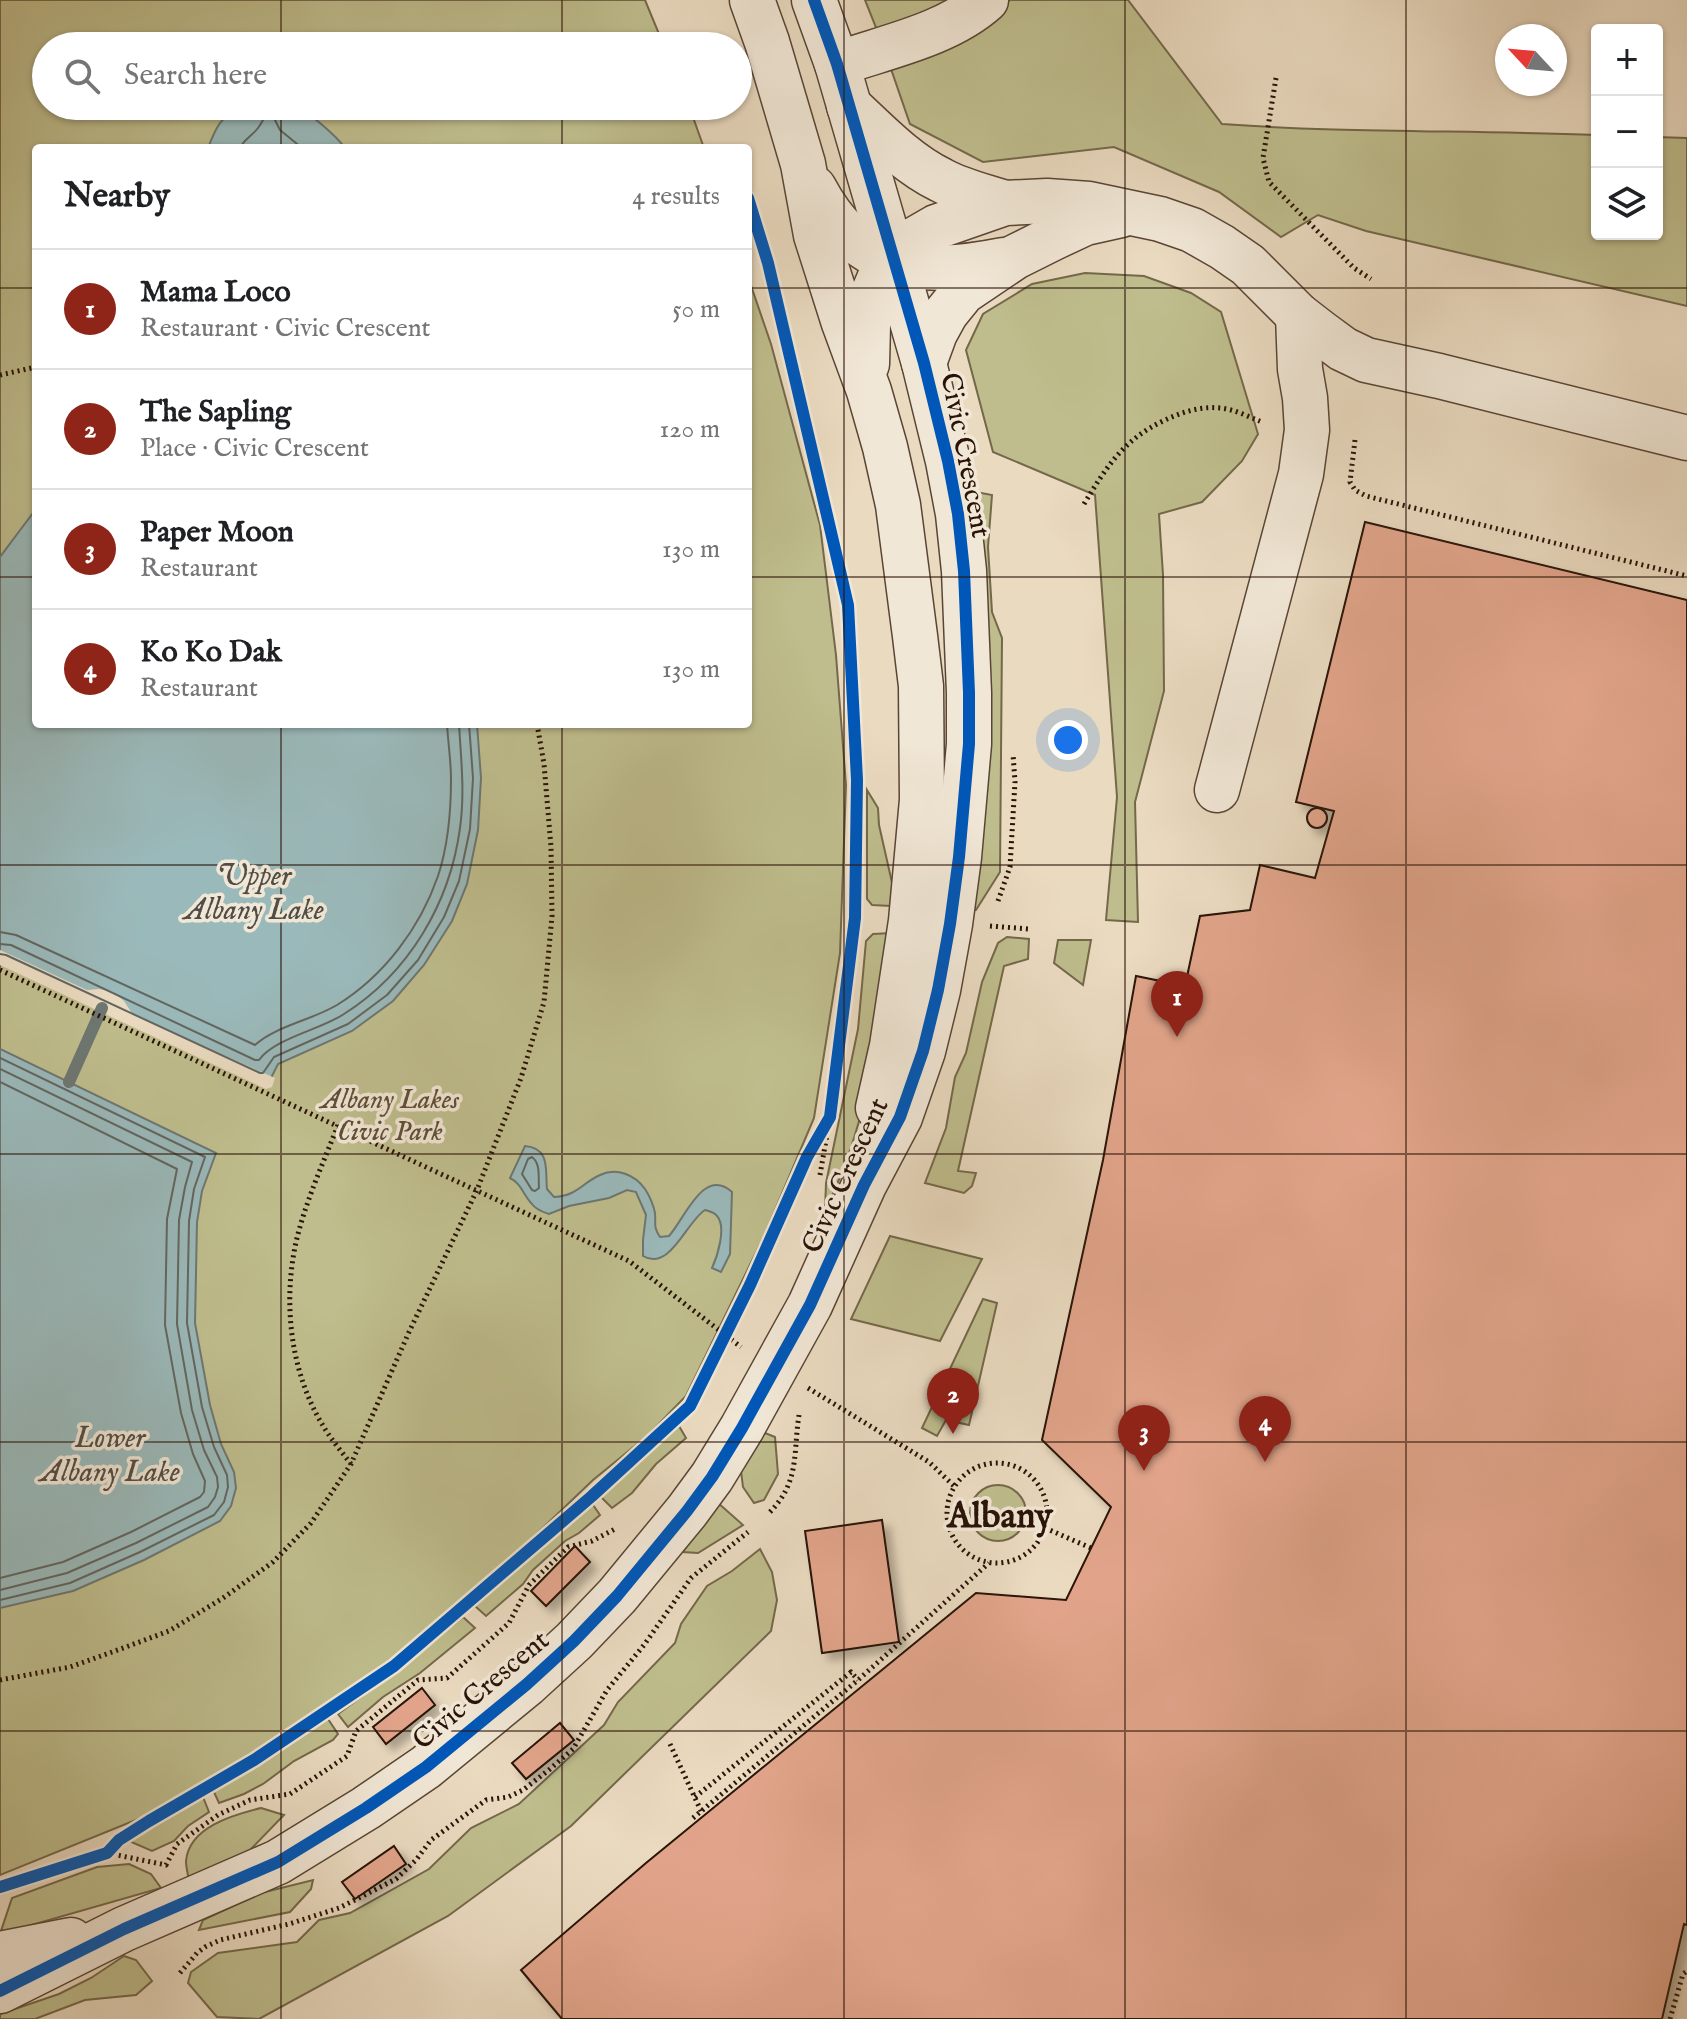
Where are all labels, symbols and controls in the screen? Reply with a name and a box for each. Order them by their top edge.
north arrow [1495,24,1567,96]
map controls [1591,24,1663,240]
button: + [1591,24,1663,96]
search box [32,32,752,120]
icon: search [60,54,104,98]
text: Search here [124,57,267,95]
button: − [1591,96,1663,168]
button: layers [1591,168,1663,240]
text: Nearby [64,175,170,218]
text: 4 results [632,180,720,213]
text: Mama Loco [140,274,291,312]
text: 1 [85,293,95,326]
text: 50 m [672,293,720,326]
text: Restaurant · Civic Crescent [140,312,430,345]
street label: Civic Crescent [931,370,998,541]
text: The Sapling [140,394,291,432]
text: 2 [84,413,96,446]
text: 120 m [660,413,720,446]
text: Place · Civic Crescent [140,432,369,465]
text: Paper Moon [140,514,294,552]
text: 3 [85,533,95,566]
text: 130 m [662,533,720,566]
text: Restaurant [140,552,258,585]
text: Ko Ko Dak [140,634,282,672]
text: 4 [84,653,96,686]
text: 130 m [662,653,720,686]
text: Restaurant [140,672,258,705]
your location [1048,720,1088,760]
water label: Upper Albany Lake [181,858,324,930]
pin: 1 [1151,971,1203,1037]
park label: Albany Lakes Civic Park [318,1083,460,1150]
street label: Civic Crescent [795,1092,898,1259]
pin: 2 [927,1368,979,1434]
pin: 4 [1239,1396,1291,1462]
pin: 3 [1118,1405,1170,1471]
water label: Lower Albany Lake [37,1420,180,1492]
district label: Albany [945,1494,1054,1540]
street label: Civic Crescent [406,1623,557,1758]

